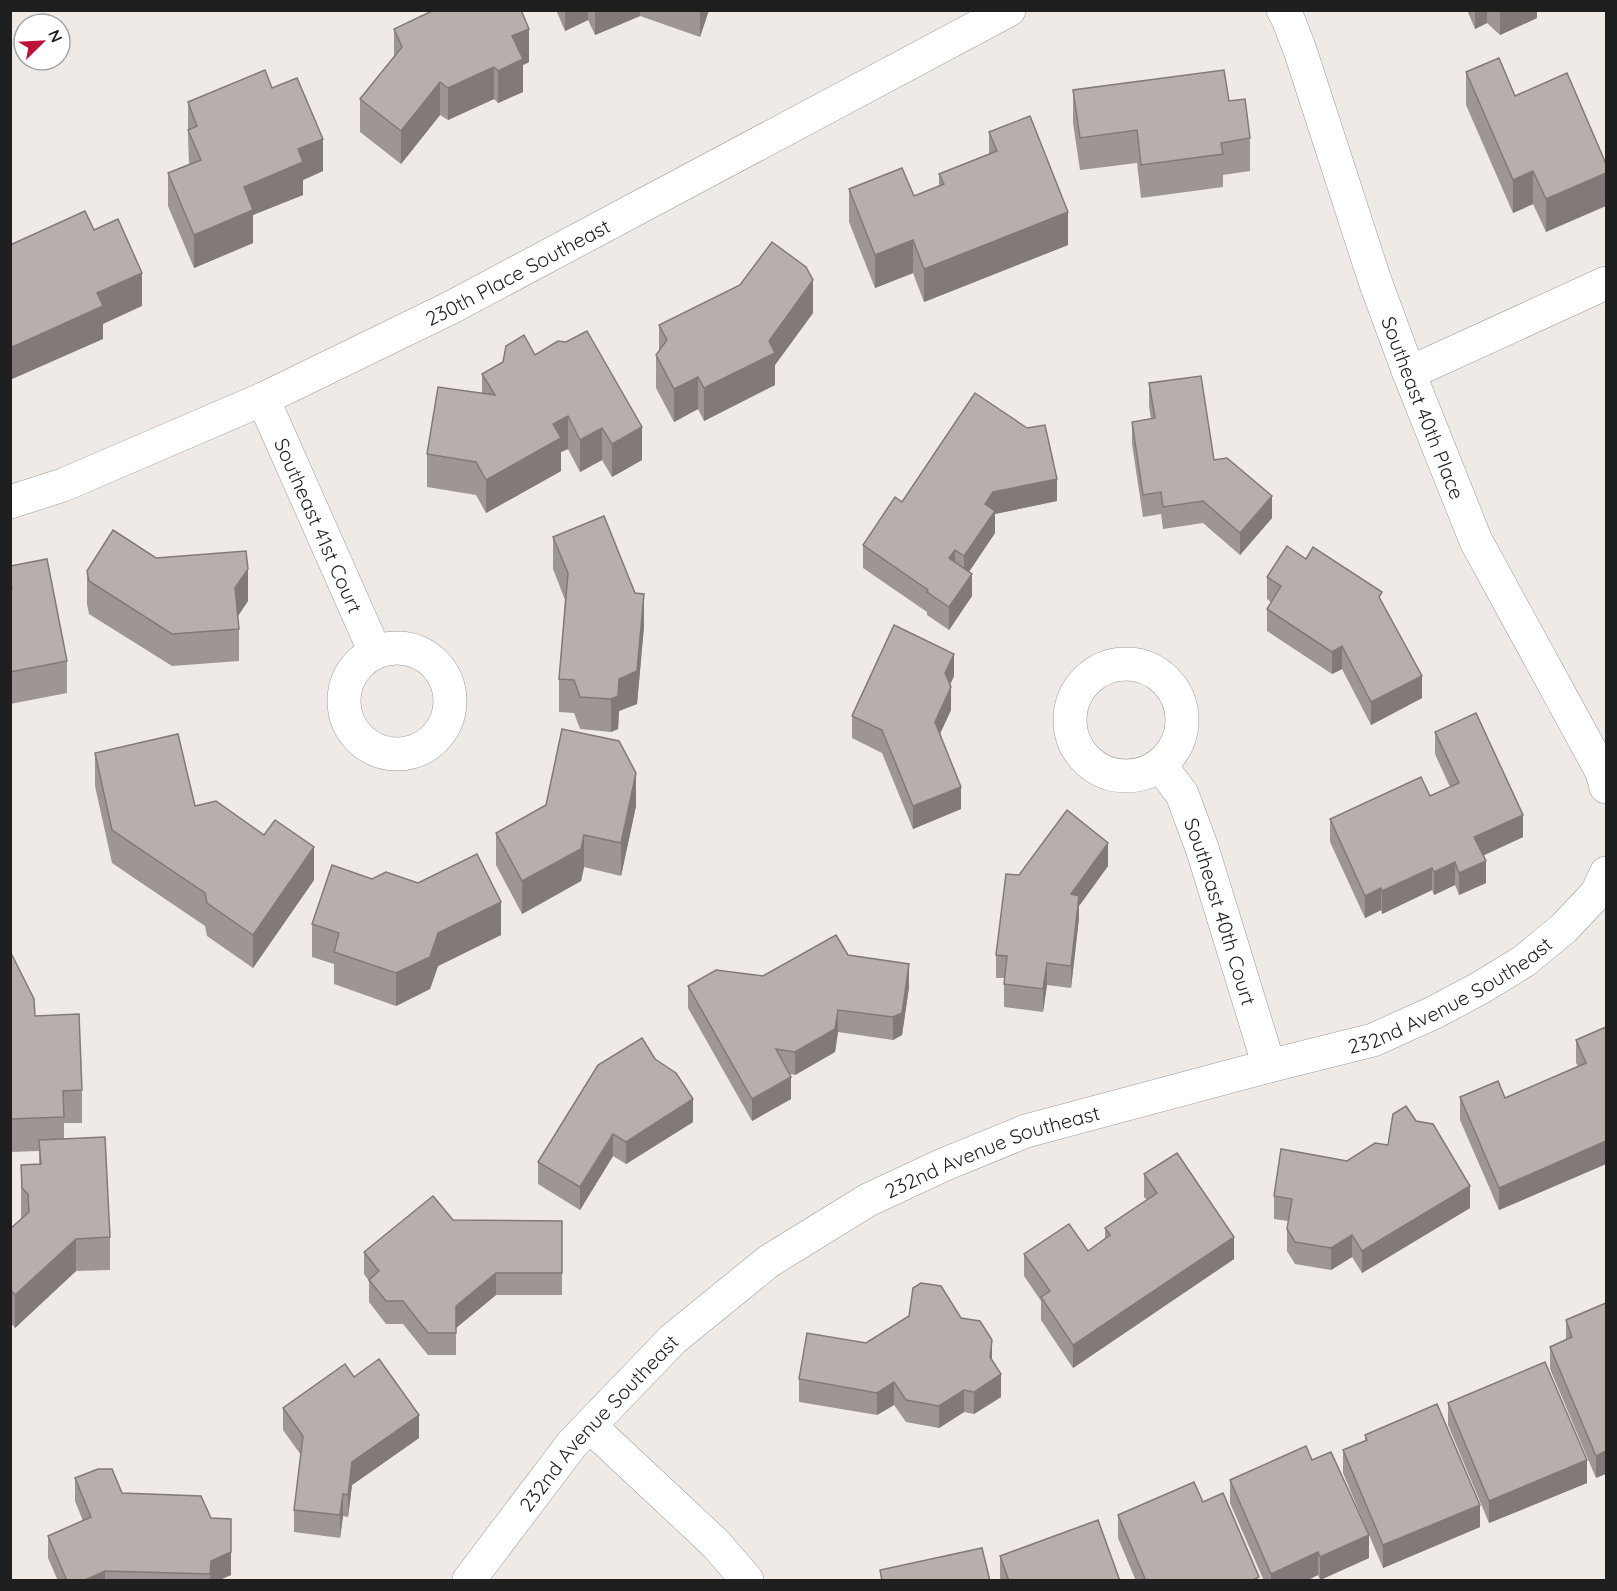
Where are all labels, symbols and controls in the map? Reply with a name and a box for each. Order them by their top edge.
north arrow [12,12,72,72]
text: N [44,26,67,45]
street label: 230th Place Southeast [421,213,614,331]
street label: Southeast 40th Place [1377,313,1471,503]
street label: Southeast 41st Court [269,434,369,617]
street label: Southeast 40th Court [1179,814,1262,1008]
street label: 232nd Avenue Southeast [1345,931,1557,1058]
street label: 232nd Avenue Southeast [880,1099,1102,1203]
street label: 232nd Avenue Southeast [513,1329,683,1516]

